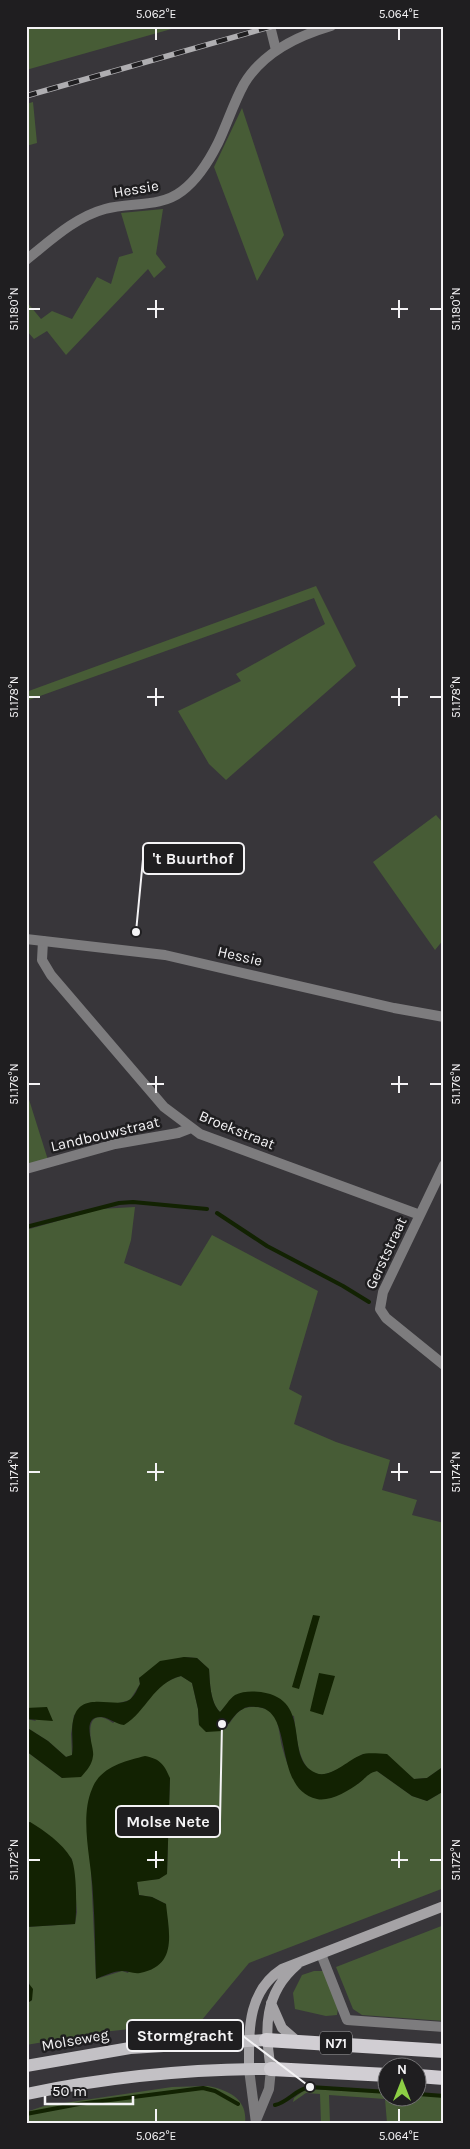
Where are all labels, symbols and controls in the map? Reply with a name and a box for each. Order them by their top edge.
text: 5.062°E [136,7,176,21]
text: 5.064°E [379,7,419,21]
street label: Hessie [112,177,160,201]
text: 51.180°N [7,287,21,331]
text: 51.180°N [449,287,463,331]
text: 51.178°N [7,676,21,718]
text: 51.178°N [449,676,463,718]
callout: 't Buurthof [143,843,244,874]
text: 't Buurthof [152,849,234,868]
street label: Hessie [216,942,264,970]
text: 51.176°N [7,1063,21,1105]
text: 51.176°N [449,1063,463,1105]
street label: Broekstraat [196,1107,278,1153]
street label: Landbouwstraat [49,1113,162,1155]
street label: Gerststraat [361,1214,411,1292]
text: 51.174°N [7,1451,21,1493]
text: 51.174°N [449,1451,463,1493]
callout: Molse Nete [116,1806,220,1837]
text: Molse Nete [126,1812,210,1831]
text: 51.172°N [7,1839,21,1881]
text: 51.172°N [449,1839,463,1881]
callout: Stormgracht [127,2020,243,2051]
street label: Molseweg [40,2025,110,2055]
text: Stormgracht [137,2026,233,2045]
road number: N71 [320,2032,352,2054]
north arrow [378,2056,428,2106]
text: N [397,2061,407,2078]
scale bar [45,2074,132,2106]
text: 50 m [52,2082,87,2100]
text: 5.062°E [136,2129,176,2143]
text: 5.064°E [379,2129,419,2143]

